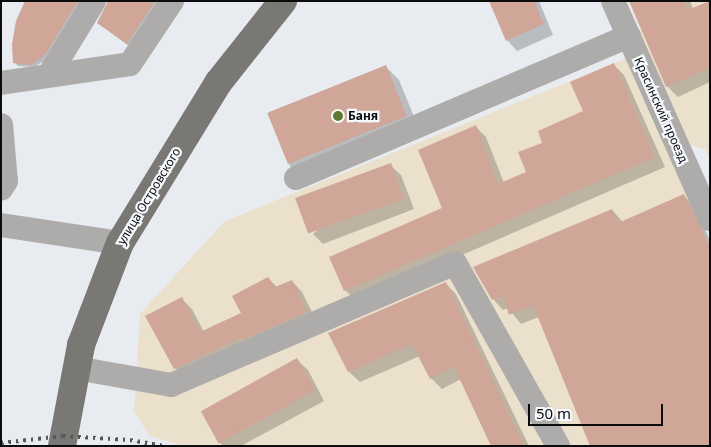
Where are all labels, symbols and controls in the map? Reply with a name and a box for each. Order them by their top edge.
street label: Красинский проезд [631,55,691,165]
place label: Баня [348,109,378,123]
marker: Баня [332,110,344,122]
street label: улица Островского [114,145,184,247]
scale bar [531,394,666,426]
text: 50 m [536,403,571,423]

